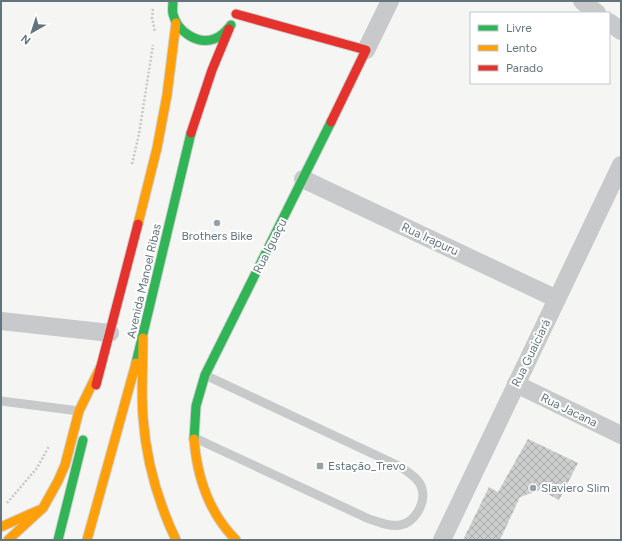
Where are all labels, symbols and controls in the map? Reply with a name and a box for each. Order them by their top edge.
north arrow [12,12,52,52]
legend [470,12,610,84]
text: Livre [506,21,532,35]
text: N [19,32,33,47]
text: Lento [506,41,537,55]
text: Parado [506,61,543,75]
street label: Rua Iguaçu [250,216,290,276]
marker: Brothers Bike [212,218,222,228]
street label: Rua Irapuru [399,220,461,258]
street label: Avenida Manoel Ribas [124,222,164,340]
place label: Brothers Bike [181,229,253,243]
street label: Rua Guaiciará [509,317,553,389]
street label: Rua Jacana [539,390,599,430]
place label: Estação_Trevo [328,459,406,473]
marker: Estação_Trevo [315,461,325,471]
place label: Slaviero Slim [541,481,610,495]
marker: Slaviero Slim [528,483,538,493]

